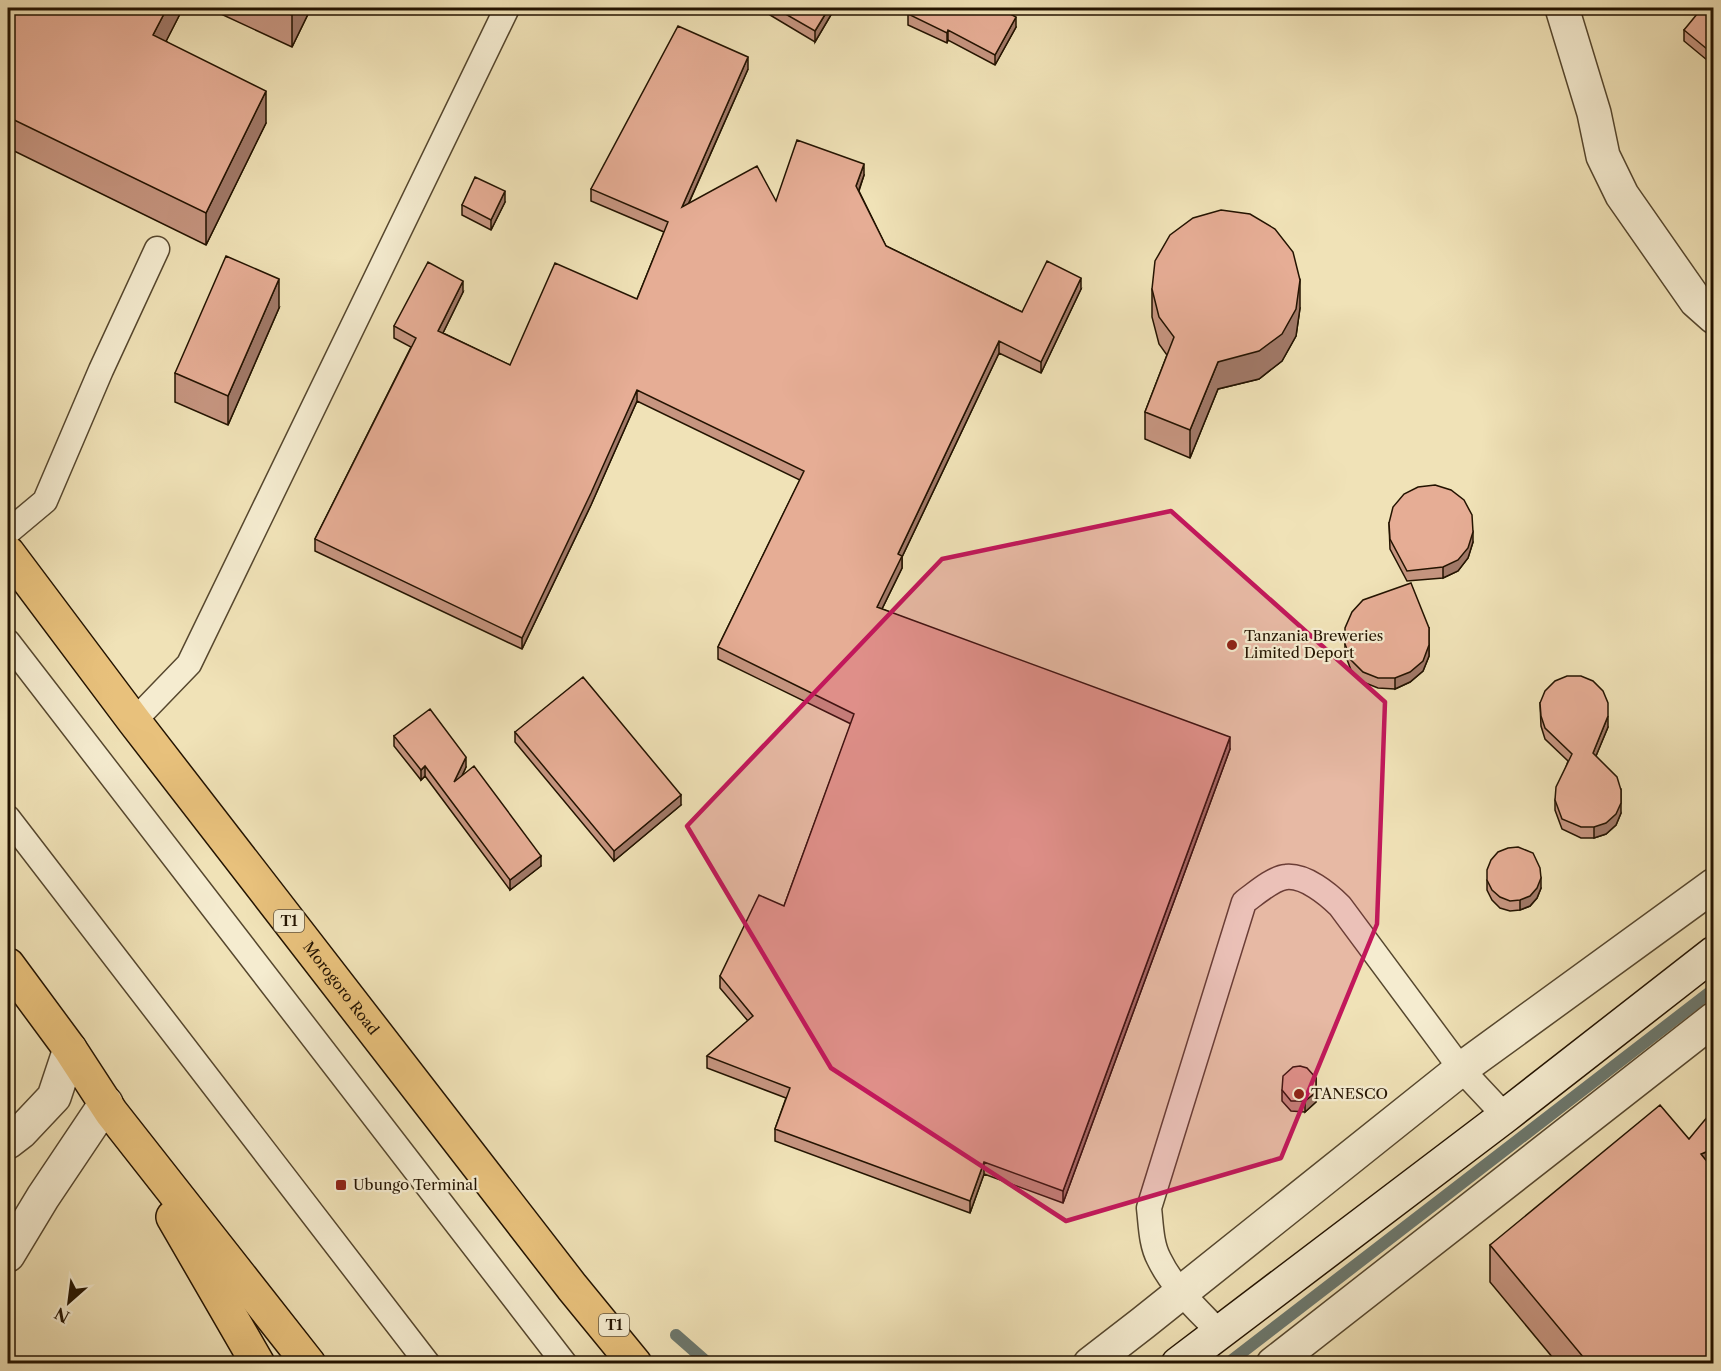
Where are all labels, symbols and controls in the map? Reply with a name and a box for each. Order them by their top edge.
place label: Tanzania Breweries Limited Deport [1244,626,1383,662]
marker: Tanzania Breweries Limited Deport [1225,638,1239,652]
road number: T1 [274,910,304,932]
street label: Morogoro Road [299,938,383,1038]
place label: TANESCO [1311,1084,1388,1103]
marker: TANESCO [1292,1087,1306,1101]
place label: Ubungo Terminal [353,1175,478,1194]
marker: Ubungo Terminal [334,1178,348,1192]
north arrow [39,1272,99,1332]
text: N [51,1303,73,1327]
road number: T1 [599,1314,629,1336]

